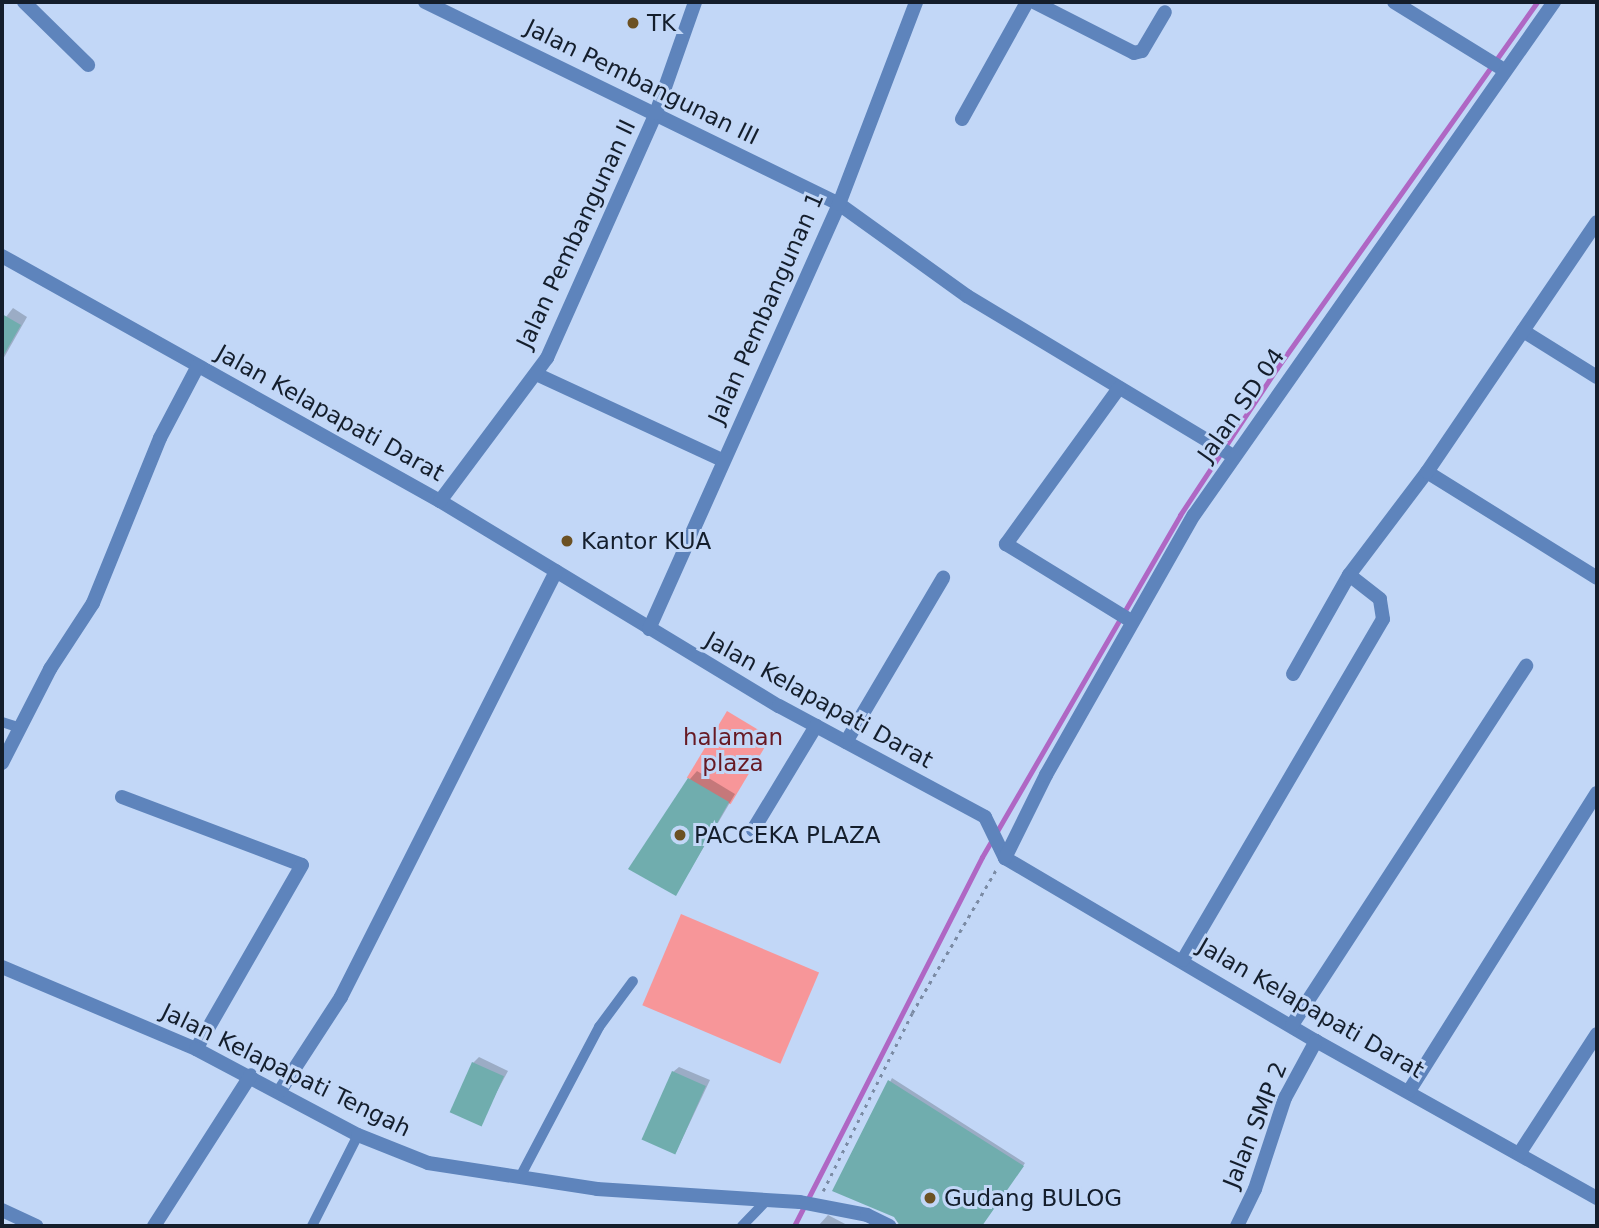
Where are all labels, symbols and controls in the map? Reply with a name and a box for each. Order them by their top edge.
place label: TK [647,9,676,37]
street label: Jalan Pembangunan III [521,13,763,151]
marker: TK [625,15,641,31]
street label: Jalan Pembangunan II [511,115,641,353]
street label: Jalan Pembangunan 1 [702,188,830,428]
street label: Jalan Kelapapati Darat [211,339,449,487]
street label: Jalan SD 04 [1192,343,1290,467]
place label: Kantor KUA [581,527,711,555]
marker: Kantor KUA [559,533,575,549]
street label: Jalan Kelapapati Darat [700,626,938,774]
park label: halaman plaza [683,723,783,777]
place label: PACCEKA PLAZA [694,821,881,849]
marker: PACCEKA PLAZA [672,827,688,843]
street label: Jalan Kelapapati Darat [1193,932,1429,1084]
street label: Jalan Kelapapati Tengah [157,998,415,1142]
street label: Jalan SMP 2 [1217,1058,1293,1192]
place label: Gudang BULOG [944,1184,1122,1212]
marker: Gudang BULOG [922,1190,938,1206]

